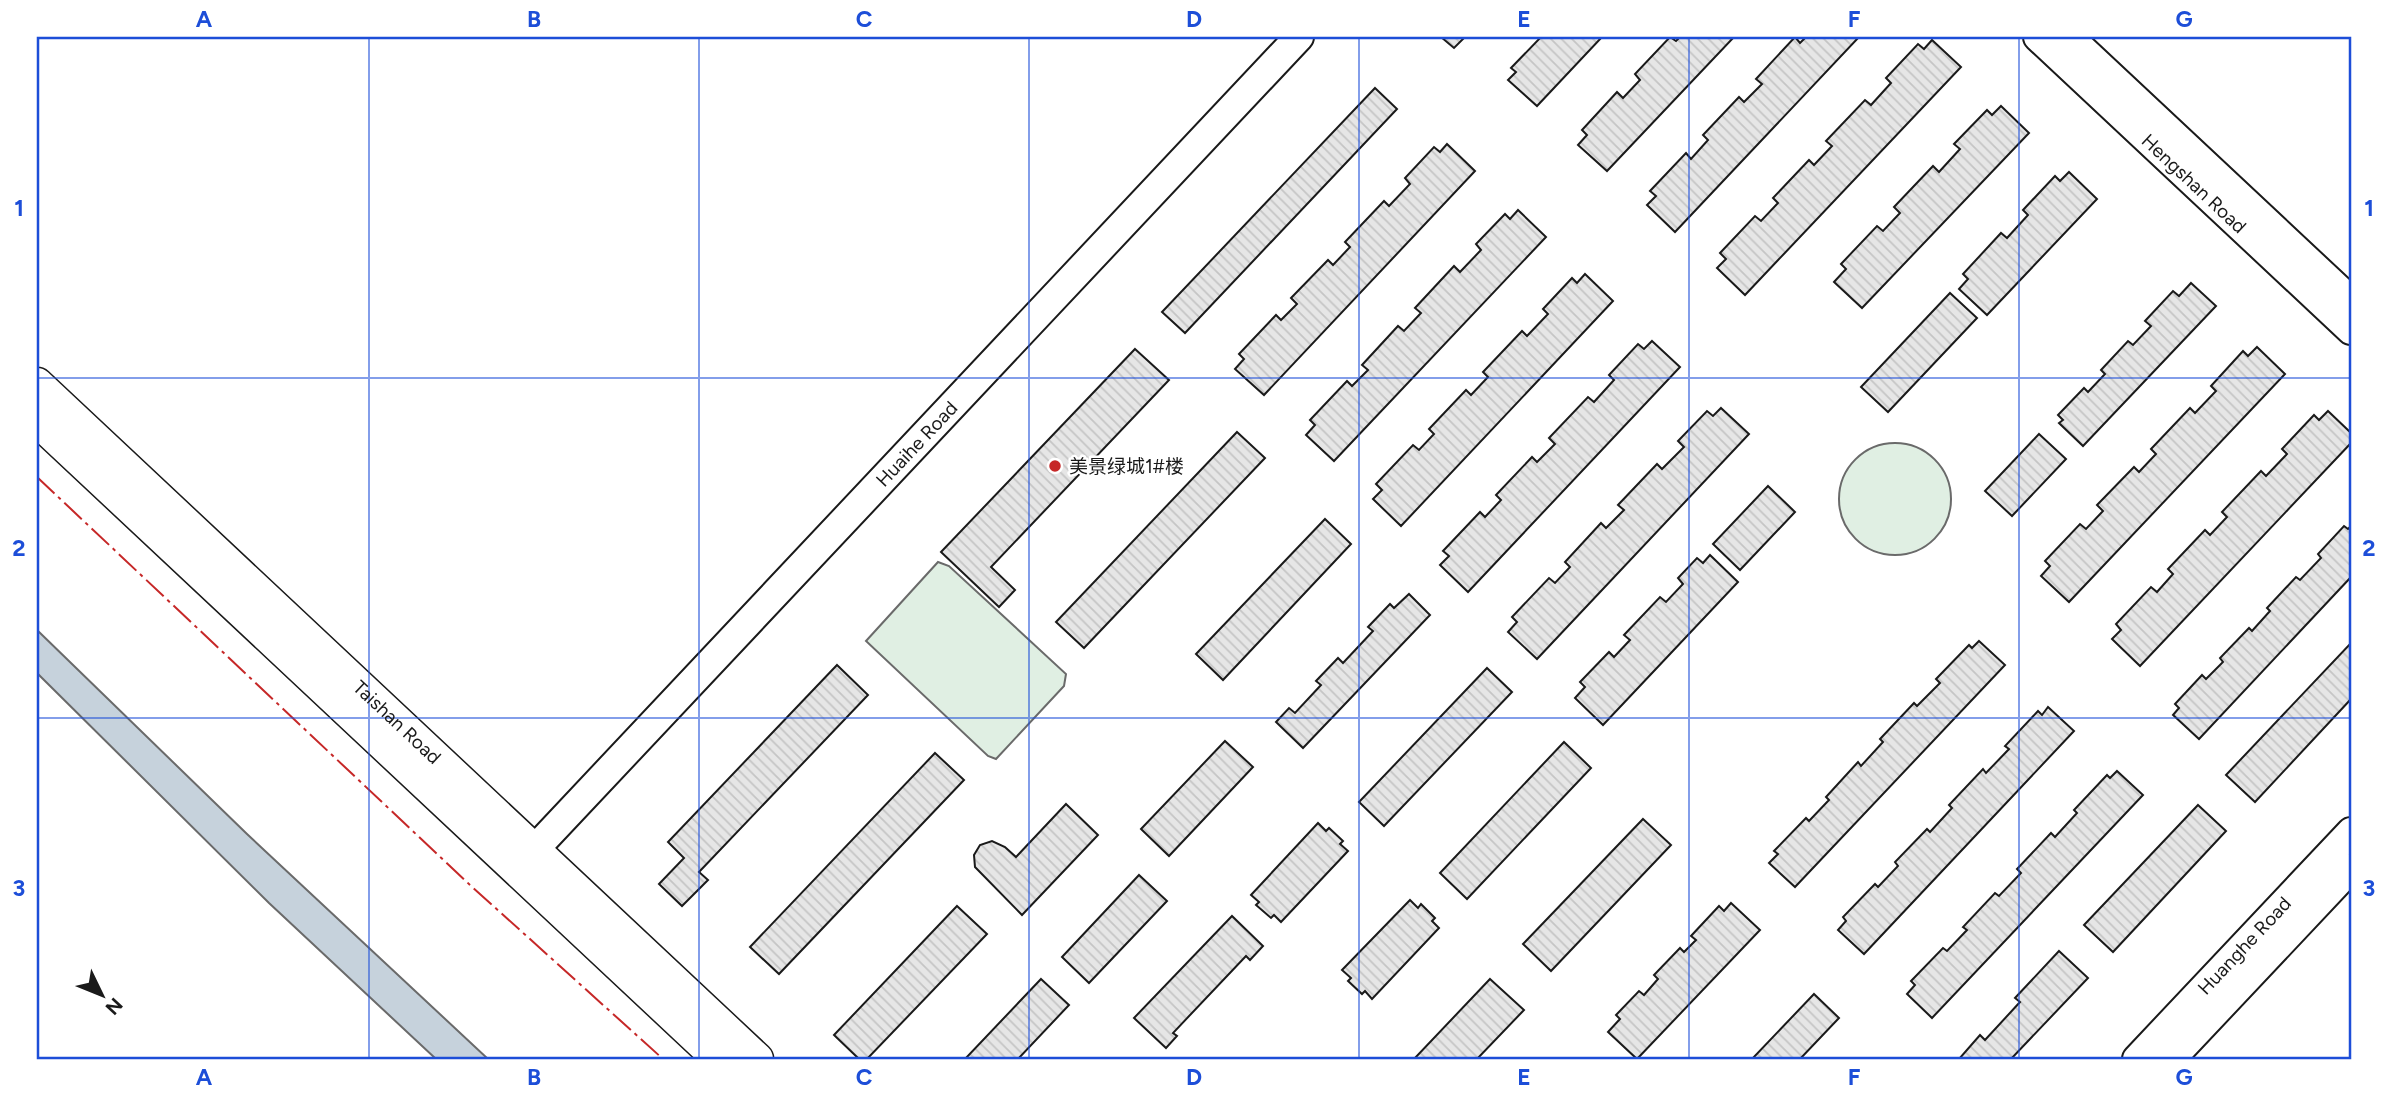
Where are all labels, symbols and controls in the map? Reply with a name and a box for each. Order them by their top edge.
text: A [196,5,213,33]
text: B [527,5,541,33]
text: C [856,5,873,33]
text: D [1186,5,1202,33]
text: E [1517,5,1531,33]
text: F [1848,5,1861,33]
text: G [2175,5,2193,33]
street label: Hengshan Road [2137,129,2251,238]
text: 1 [14,194,24,222]
text: 1 [2364,194,2374,222]
street label: Huaihe Road [871,396,962,491]
place label: 美景绿城1#楼 [1069,455,1184,478]
marker: 美景绿城1#楼 [1047,458,1063,474]
text: 2 [12,534,26,562]
text: 2 [2362,534,2376,562]
street label: Taishan Road [349,675,446,768]
text: 3 [13,874,25,902]
text: 3 [2363,874,2375,902]
street label: Huanghe Road [2192,892,2296,999]
north arrow [66,960,136,1030]
text: N [101,993,127,1019]
text: A [196,1063,213,1091]
text: B [527,1063,541,1091]
text: C [856,1063,873,1091]
text: D [1186,1063,1202,1091]
text: E [1517,1063,1531,1091]
text: F [1848,1063,1861,1091]
text: G [2175,1063,2193,1091]

